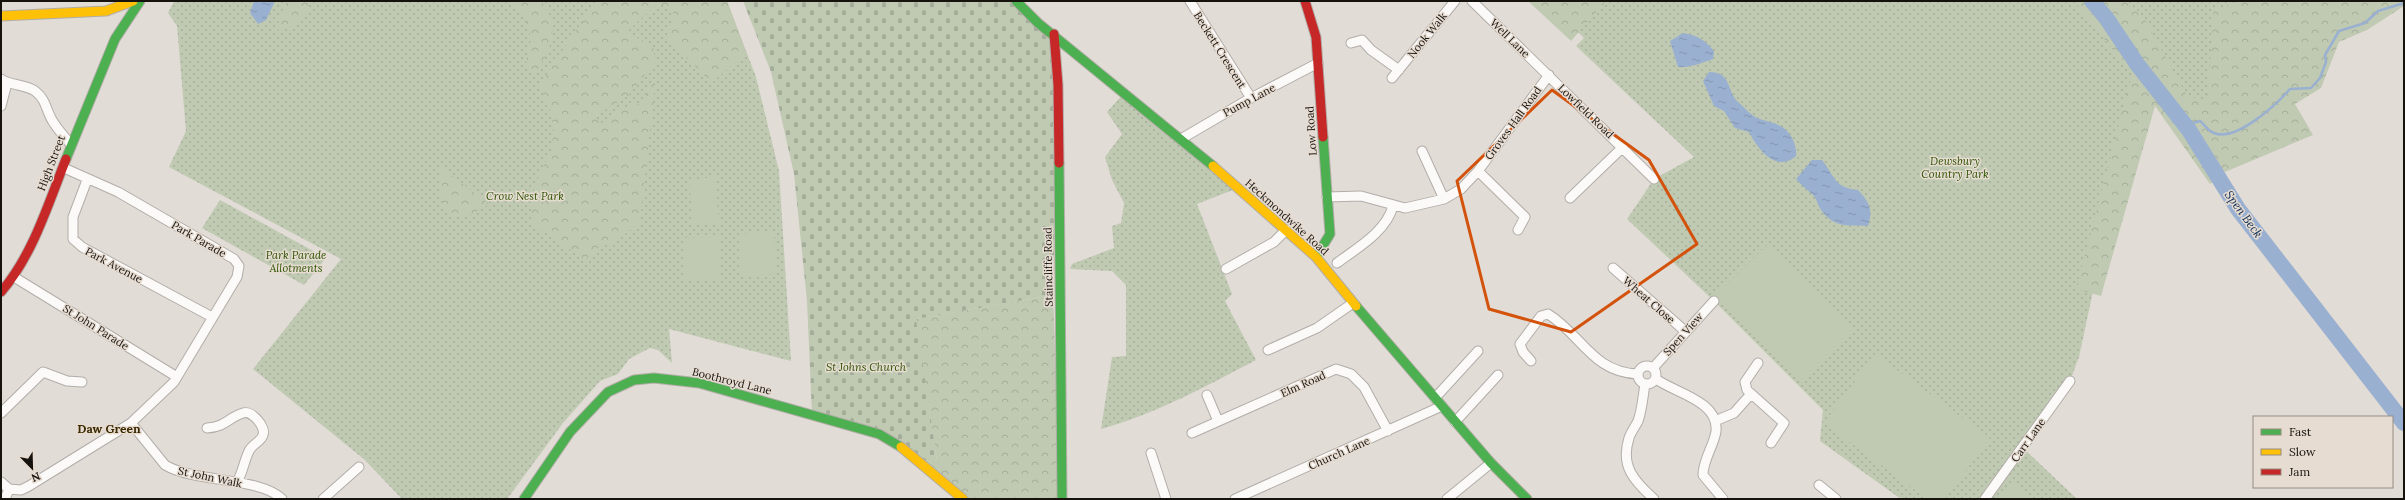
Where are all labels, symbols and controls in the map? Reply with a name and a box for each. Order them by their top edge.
street label: Beckett Crescent [1191,9,1250,92]
street label: Nook Walk [1404,9,1450,61]
street label: Well Lane [1487,16,1533,61]
street label: Pump Lane [1220,80,1278,120]
street label: Lowfield Road [1555,81,1617,141]
street label: Groves Hall Road [1482,83,1545,162]
street label: Low Road [1302,105,1320,156]
street label: High Street [34,132,68,193]
park label: Dewsbury Country Park [1921,154,1989,181]
street label: Heckmondwike Road [1242,176,1332,258]
water label: Spen Beck [2222,187,2266,241]
park label: Crow Nest Park [486,189,564,203]
street label: Park Parade [169,218,229,260]
street label: Staincliffe Road [1040,227,1056,307]
street label: Park Avenue [83,244,145,286]
park label: Park Parade Allotments [266,248,326,275]
street label: Wheat Close [1620,274,1678,327]
street label: St John Parade [60,301,132,353]
street label: Spen View [1660,309,1706,358]
park label: St Johns Church [826,360,907,374]
street label: Boothroyd Lane [691,364,773,398]
street label: Elm Road [1278,368,1328,400]
street label: Carr Lane [2008,415,2048,465]
legend [2253,416,2393,488]
district label: Daw Green [77,421,141,436]
text: Fast [2289,424,2312,439]
street label: Church Lane [1306,433,1372,473]
text: Slow [2289,444,2316,459]
north arrow [12,448,52,488]
street label: St John Walk [177,463,243,491]
text: Jam [2288,464,2310,479]
text: N [29,469,43,486]

